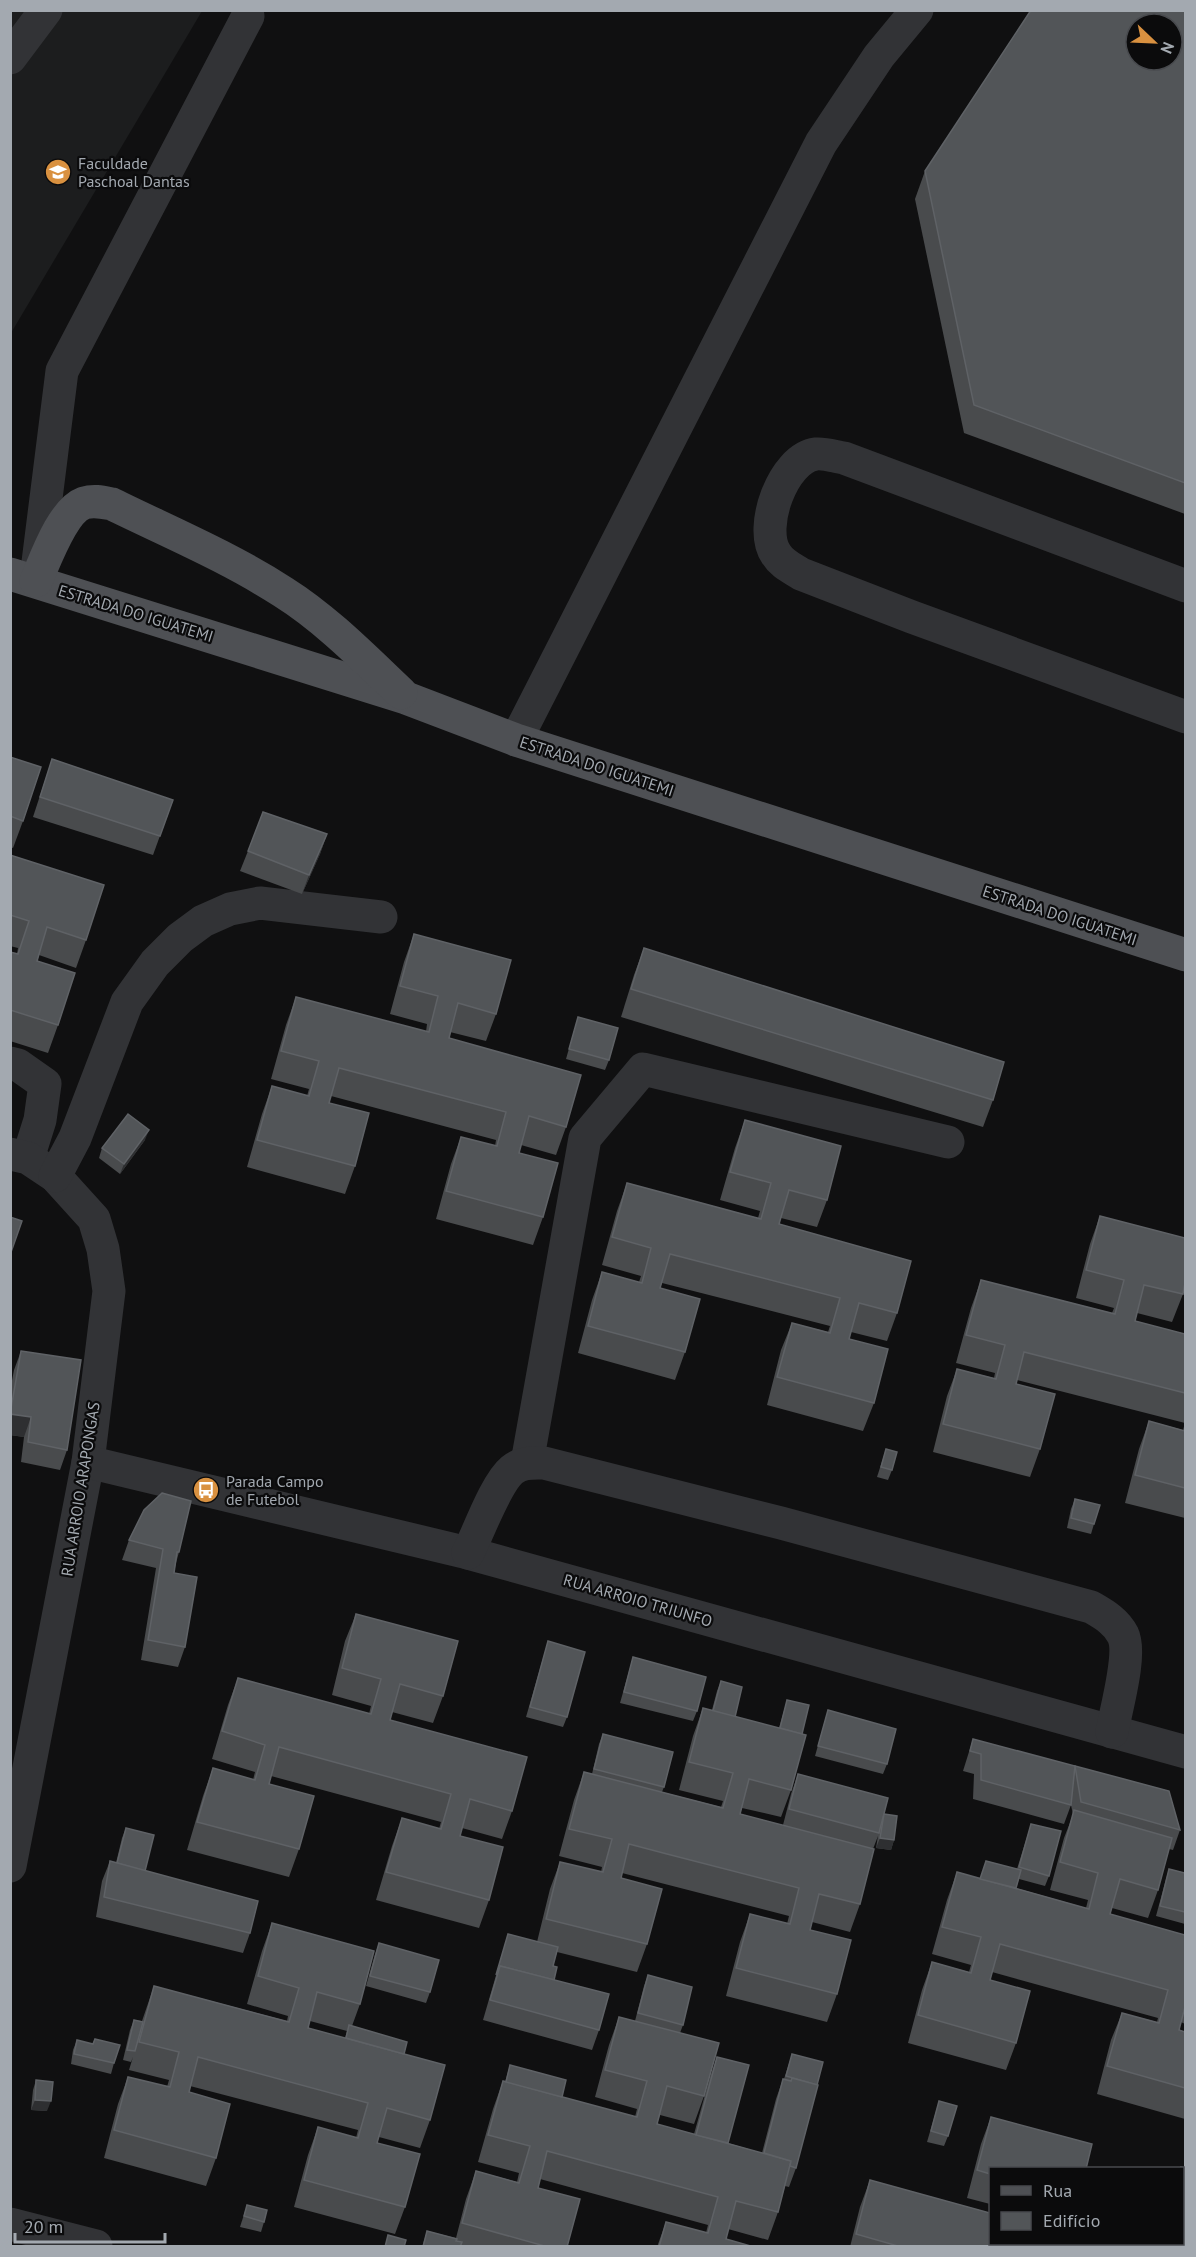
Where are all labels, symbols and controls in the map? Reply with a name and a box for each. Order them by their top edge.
north arrow [1124,12,1184,72]
text: N [1157,39,1179,57]
place label: Faculdade Paschoal Dantas [78,153,190,191]
school or university icon: Faculdade Paschoal Dantas [43,157,73,187]
street label: ESTRADA DO IGUATEMI [56,580,216,646]
street label: ESTRADA DO IGUATEMI [517,732,677,800]
street label: ESTRADA DO IGUATEMI [980,881,1140,949]
street label: RUA ARROIO ARAPONGAS [56,1400,104,1578]
place label: Parada Campo de Futebol [226,1471,324,1509]
bus stop icon: Parada Campo de Futebol [191,1475,221,1505]
street label: RUA ARROIO TRIUNFO [561,1569,715,1631]
legend [989,2167,1184,2245]
text: Rua [1043,2179,1072,2202]
scale bar [15,2206,165,2244]
text: Edifício [1043,2209,1100,2232]
text: 20 m [24,2215,63,2238]

